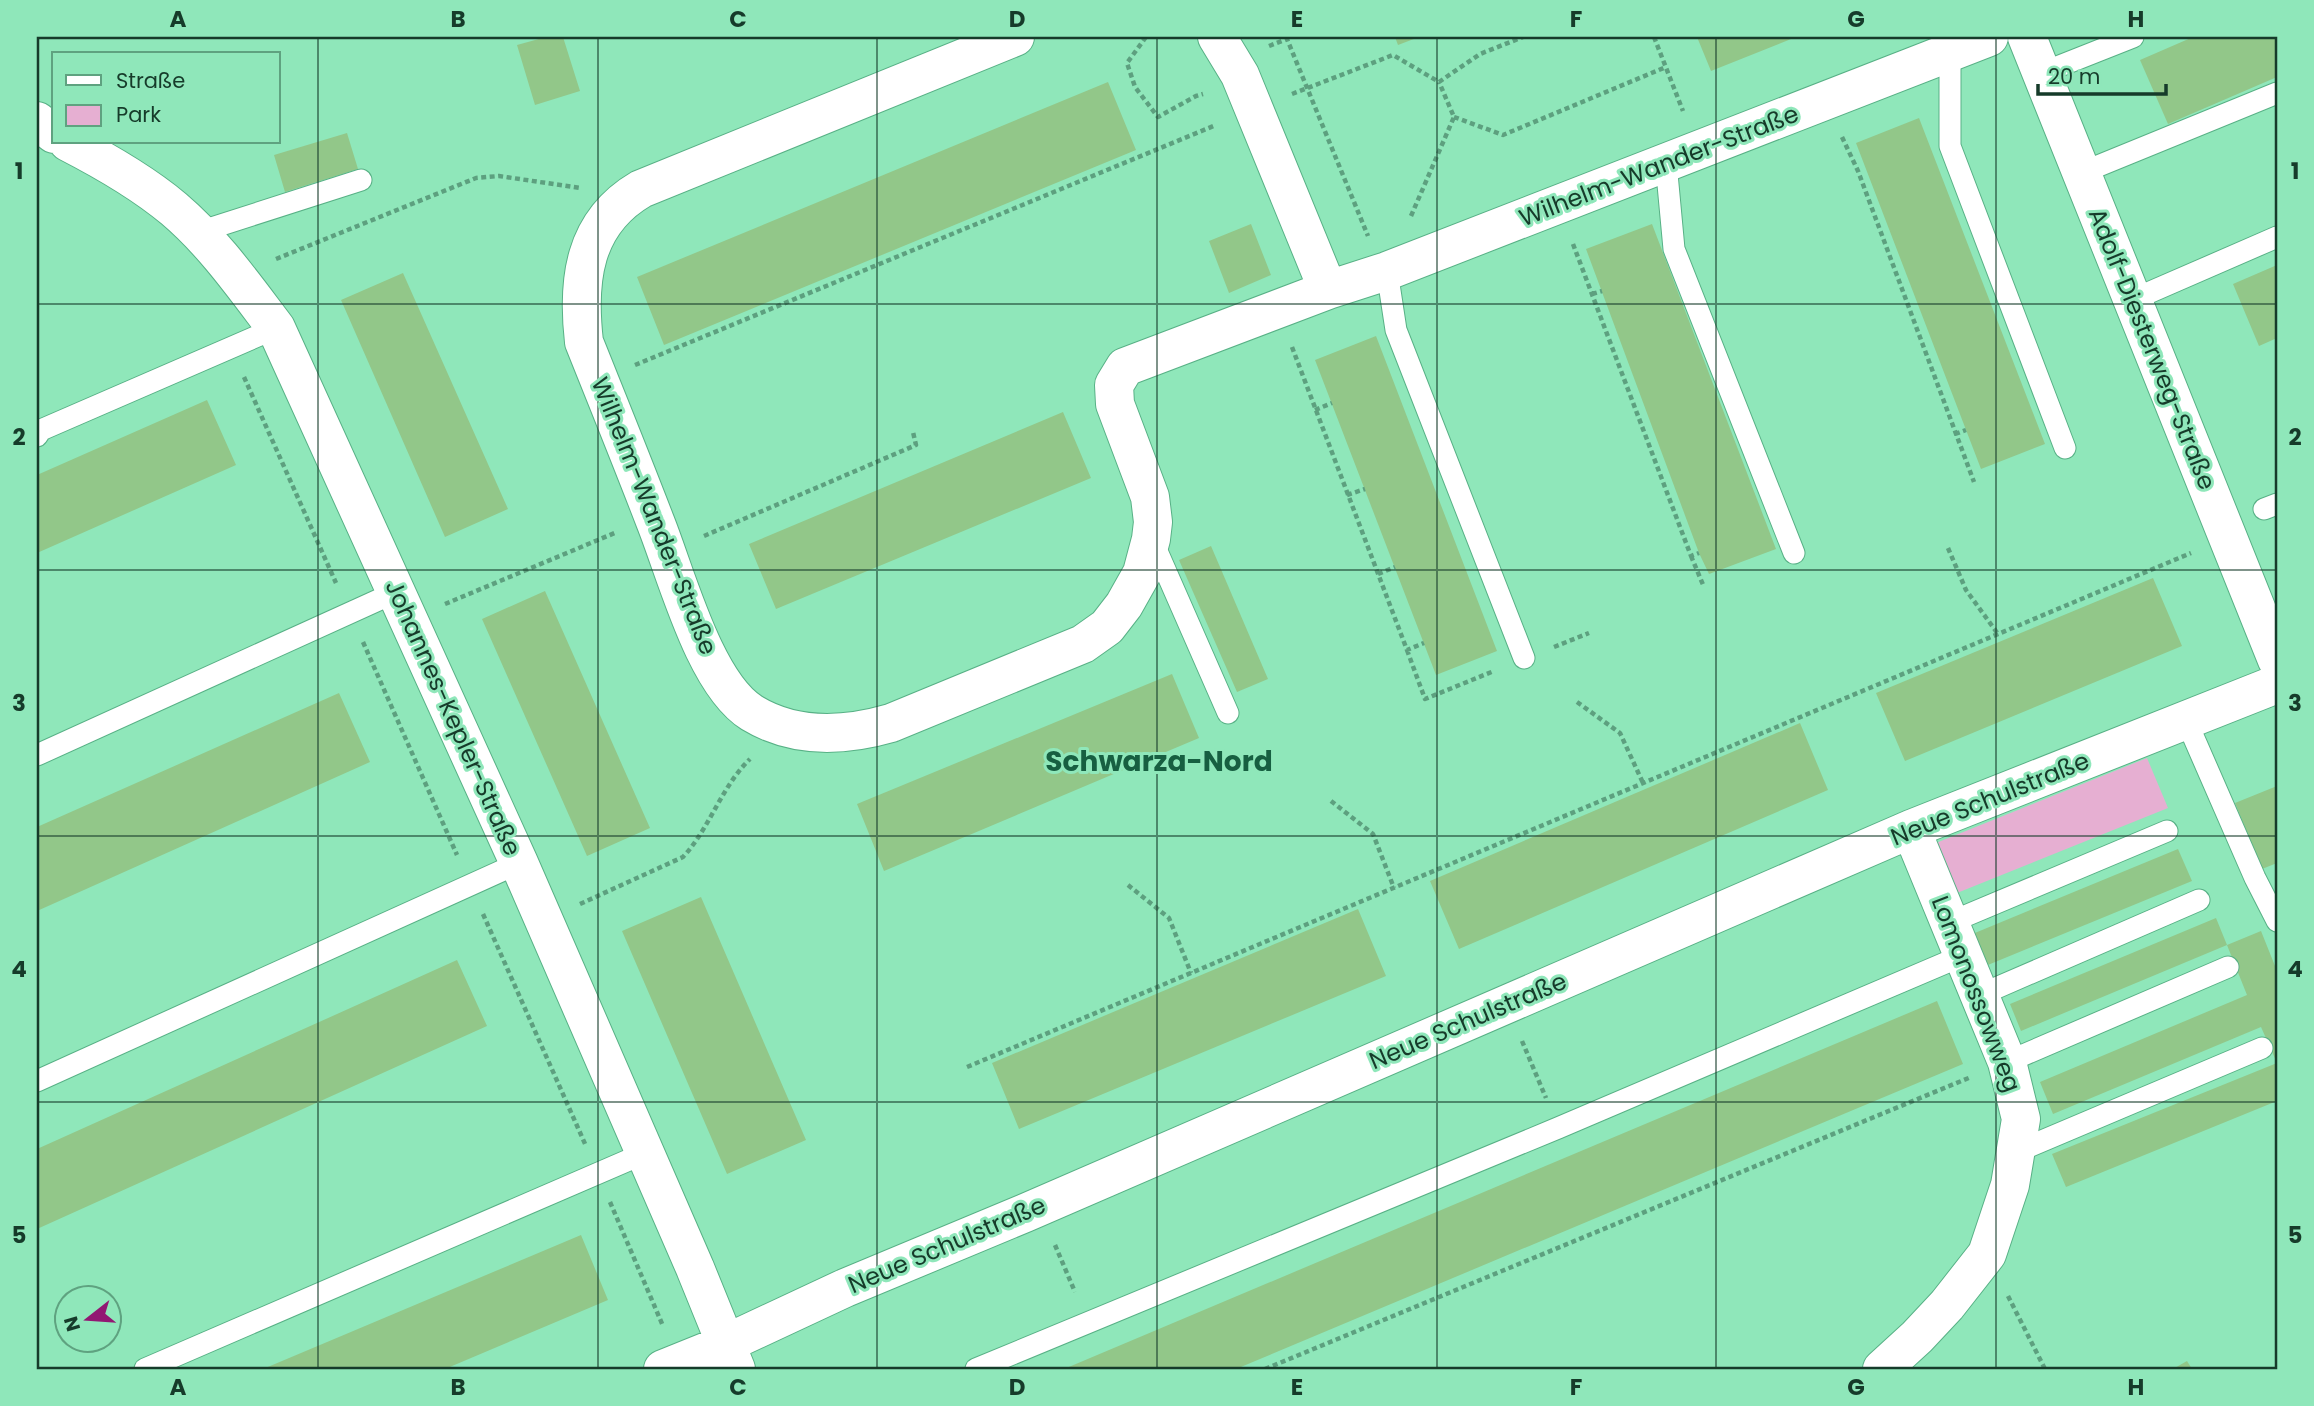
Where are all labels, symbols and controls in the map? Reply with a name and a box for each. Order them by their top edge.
text: A [170,3,187,35]
text: B [450,3,466,35]
text: C [729,3,747,35]
text: D [1009,3,1025,35]
text: E [1291,3,1303,35]
text: F [1570,3,1582,35]
text: G [1847,3,1865,35]
text: H [2128,3,2144,35]
legend [52,52,280,144]
scale bar [2038,52,2165,96]
text: 20 m [2048,62,2101,91]
text: Straße [116,66,185,95]
street label: Wilhelm-Wander-Straße [1514,97,1803,234]
text: Park [116,100,161,129]
text: 1 [15,155,23,187]
text: 1 [2291,155,2299,187]
street label: Adolf-Diesterweg-Straße [2081,203,2224,494]
street label: Wilhelm-Wander-Straße [584,372,725,660]
text: 2 [12,421,26,453]
text: 2 [2288,421,2302,453]
street label: Johannes-Kepler-Straße [378,575,529,861]
text: 3 [12,687,26,719]
text: 3 [2288,687,2302,719]
district label: Schwarza-Nord [1045,742,1273,781]
street label: Neue Schulstraße [1886,744,2094,853]
street label: Lomonossowweg [1924,891,2029,1097]
text: 4 [11,953,27,985]
text: 4 [2287,953,2303,985]
street label: Neue Schulstraße [1364,964,1572,1077]
street label: Neue Schulstraße [843,1188,1051,1301]
text: 5 [12,1219,26,1251]
text: 5 [2288,1219,2302,1251]
north arrow [52,1284,122,1354]
text: N [57,1313,87,1335]
text: A [170,1371,187,1403]
text: B [450,1371,466,1403]
text: C [729,1371,747,1403]
text: D [1009,1371,1025,1403]
text: E [1291,1371,1303,1403]
text: F [1570,1371,1582,1403]
text: G [1847,1371,1865,1403]
text: H [2128,1371,2144,1403]

